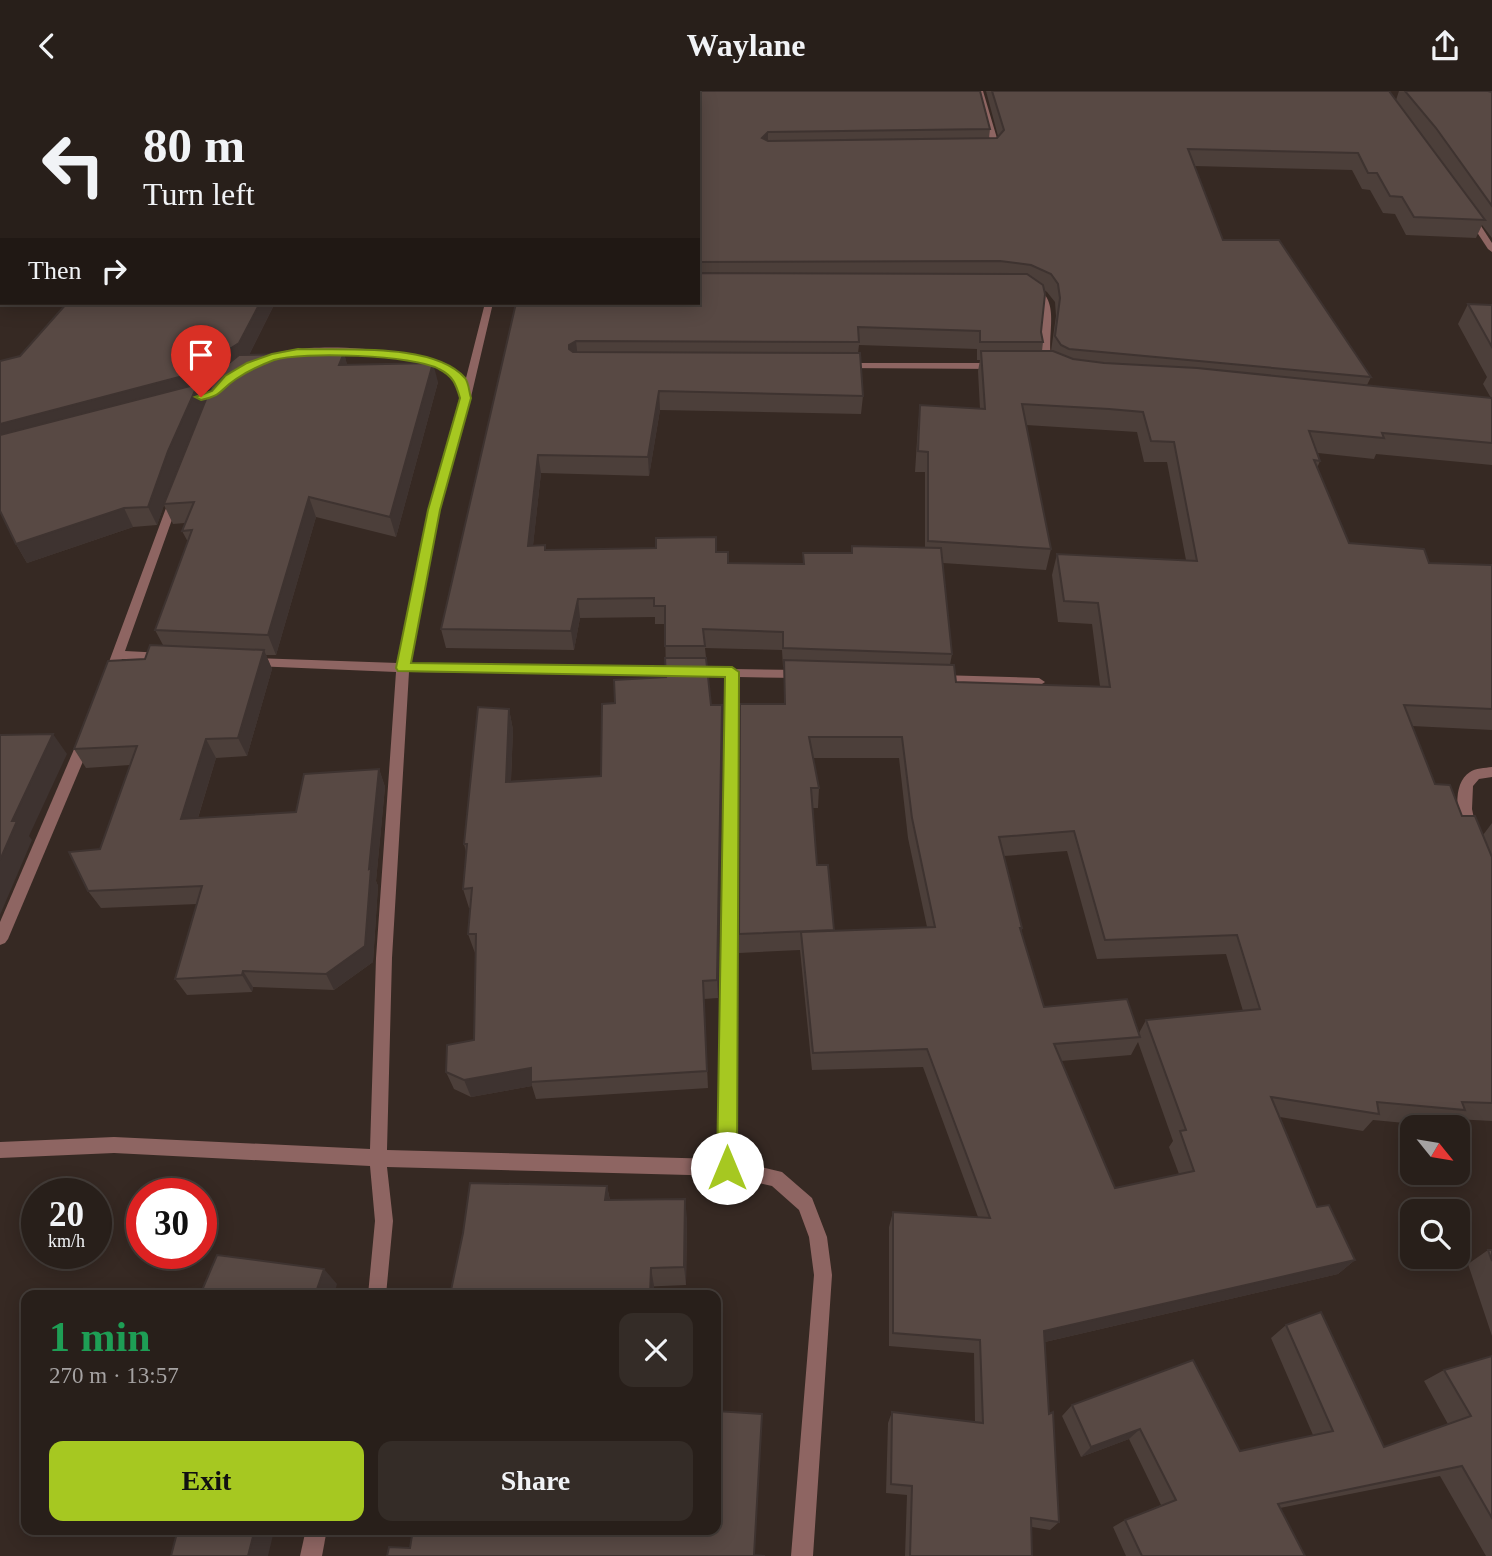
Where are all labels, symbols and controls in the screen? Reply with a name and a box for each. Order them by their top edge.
icon: back [28,27,66,65]
text: Waylane [686,27,806,63]
icon: share [1426,27,1464,65]
text: 80 m [143,118,245,173]
icon: left [28,119,119,210]
text: Turn left [143,176,255,212]
icon: right [95,252,133,290]
text: Then [28,256,81,285]
pin [171,325,231,397]
icon: arrive [182,336,220,374]
north arrow [1400,1115,1470,1185]
map controls [1400,1115,1470,1269]
position arrow [690,1131,764,1205]
speed limit sign: 30 [126,1178,217,1269]
text: 20 [49,1195,84,1234]
button: search [1400,1199,1470,1269]
text: km/h [48,1231,85,1251]
button: close [619,1313,693,1387]
text: 1 min [49,1314,151,1360]
text: 270 m · 13:57 [49,1363,179,1388]
button: Exit [49,1441,364,1521]
button: Share [378,1441,693,1521]

